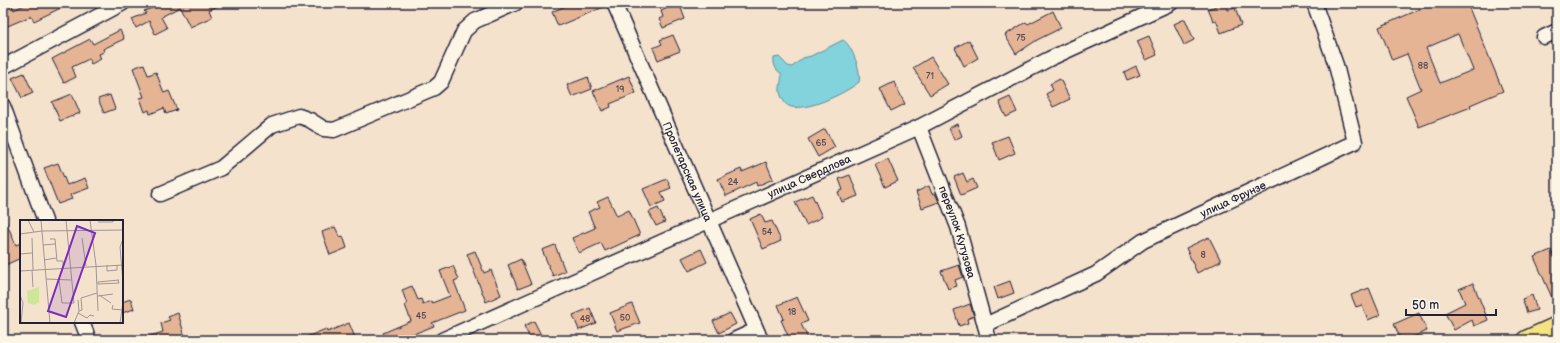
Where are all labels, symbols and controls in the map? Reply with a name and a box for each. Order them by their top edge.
house number: 75 [1016,33,1026,44]
house number: 88 [1418,61,1428,72]
house number: 71 [926,71,934,82]
house number: 19 [616,84,624,95]
street label: Пролетарская улица [660,120,715,224]
house number: 65 [816,138,826,149]
street label: улица Свердлова [765,152,853,200]
house number: 24 [728,177,739,188]
street label: улица Фрунзе [1198,178,1268,220]
street label: переулок Кутузова [936,184,978,280]
inset map [20,220,123,323]
house number: 54 [762,227,773,238]
house number: 8 [1200,250,1206,261]
scale bar [1406,291,1496,317]
text: 50 m [1412,298,1439,313]
house number: 18 [788,307,796,318]
house number: 45 [416,311,426,322]
house number: 50 [620,313,630,324]
house number: 48 [580,314,590,325]

